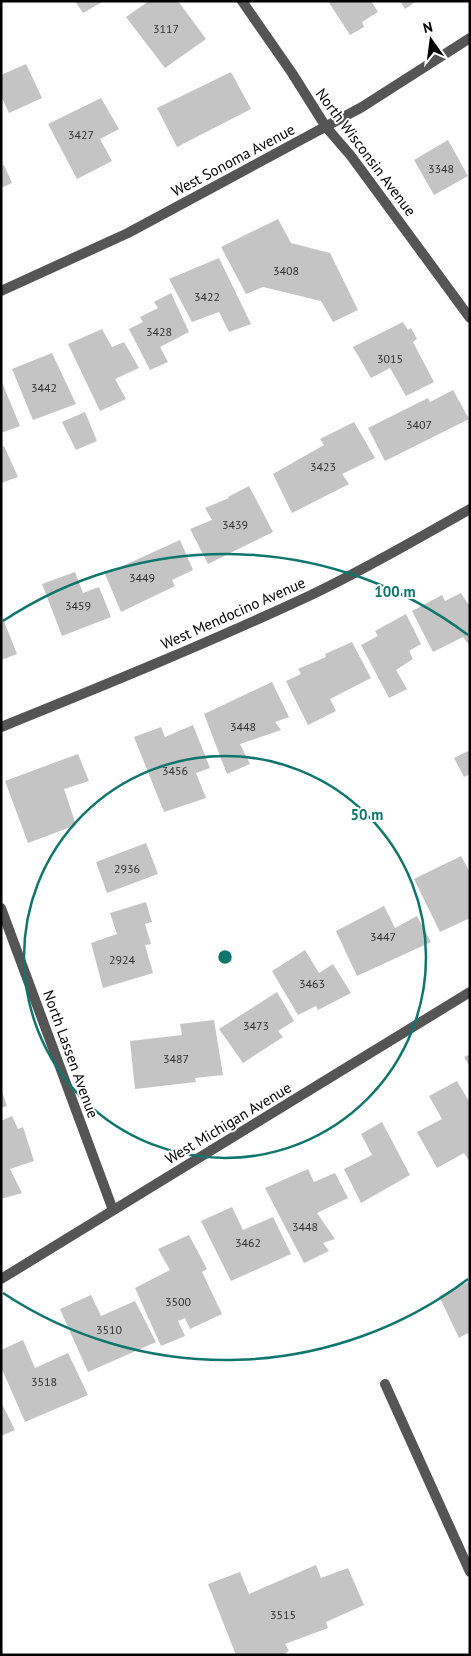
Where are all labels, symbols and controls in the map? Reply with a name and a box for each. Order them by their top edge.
north arrow [406,15,456,65]
text: N [421,18,434,37]
house number: 3117 [153,21,179,36]
street label: North Wisconsin Avenue [312,84,420,220]
street label: West Sonoma Avenue [168,119,298,201]
house number: 3427 [68,127,94,142]
house number: 3348 [428,161,454,176]
house number: 3408 [273,263,299,278]
house number: 3422 [194,289,220,304]
house number: 3428 [146,324,172,339]
house number: 3015 [377,351,403,366]
house number: 3442 [31,380,57,395]
house number: 3407 [406,417,432,432]
house number: 3423 [310,459,336,474]
house number: 3439 [222,517,248,532]
house number: 3449 [129,570,155,585]
street label: West Mendocino Avenue [158,573,308,653]
text: 100 m [374,582,416,601]
house number: 3459 [65,598,91,613]
house number: 3448 [230,719,256,734]
house number: 3456 [162,763,188,778]
text: 50 m [351,805,383,824]
house number: 2936 [114,861,140,876]
house number: 3447 [370,929,396,944]
centre of rings [216,948,234,966]
house number: 2924 [109,952,136,967]
house number: 3463 [299,976,325,991]
street label: North Lassen Avenue [39,987,103,1121]
house number: 3473 [243,1018,269,1033]
house number: 3487 [163,1051,189,1066]
street label: West Michigan Avenue [161,1078,295,1168]
house number: 3448 [292,1219,318,1234]
house number: 3462 [235,1235,261,1250]
house number: 3500 [165,1294,192,1309]
house number: 3510 [96,1322,123,1337]
house number: 3518 [31,1374,57,1389]
house number: 3515 [270,1607,296,1622]

